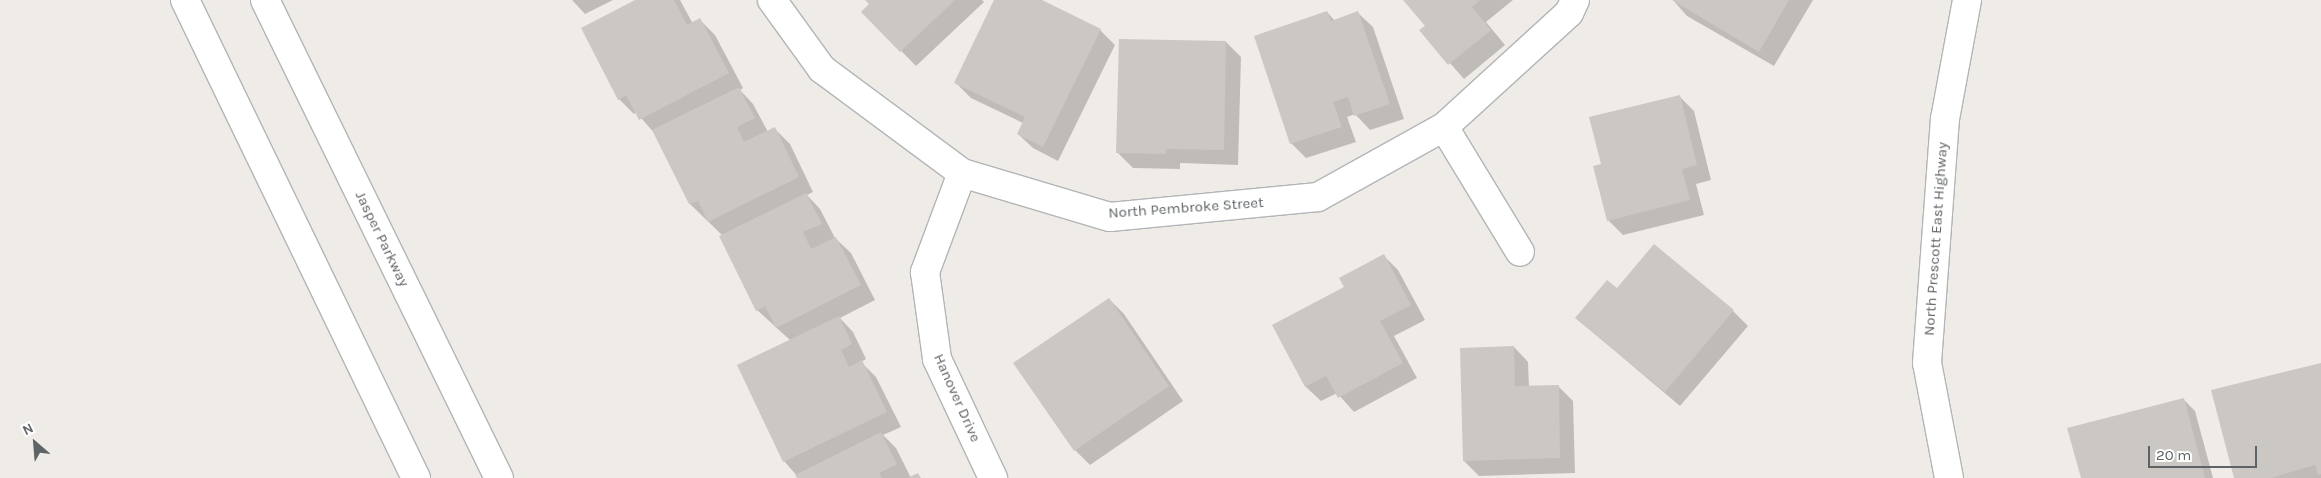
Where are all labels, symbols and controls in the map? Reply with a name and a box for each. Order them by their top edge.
street label: North Prescott East Highway [1920,142,1952,336]
street label: Jasper Parkway [351,188,413,290]
street label: North Pembroke Street [1108,194,1264,222]
street label: Hanover Drive [930,351,984,445]
north arrow [10,418,60,468]
text: N [20,419,36,439]
scale bar [2151,436,2260,468]
text: 20 m [2156,446,2191,464]

